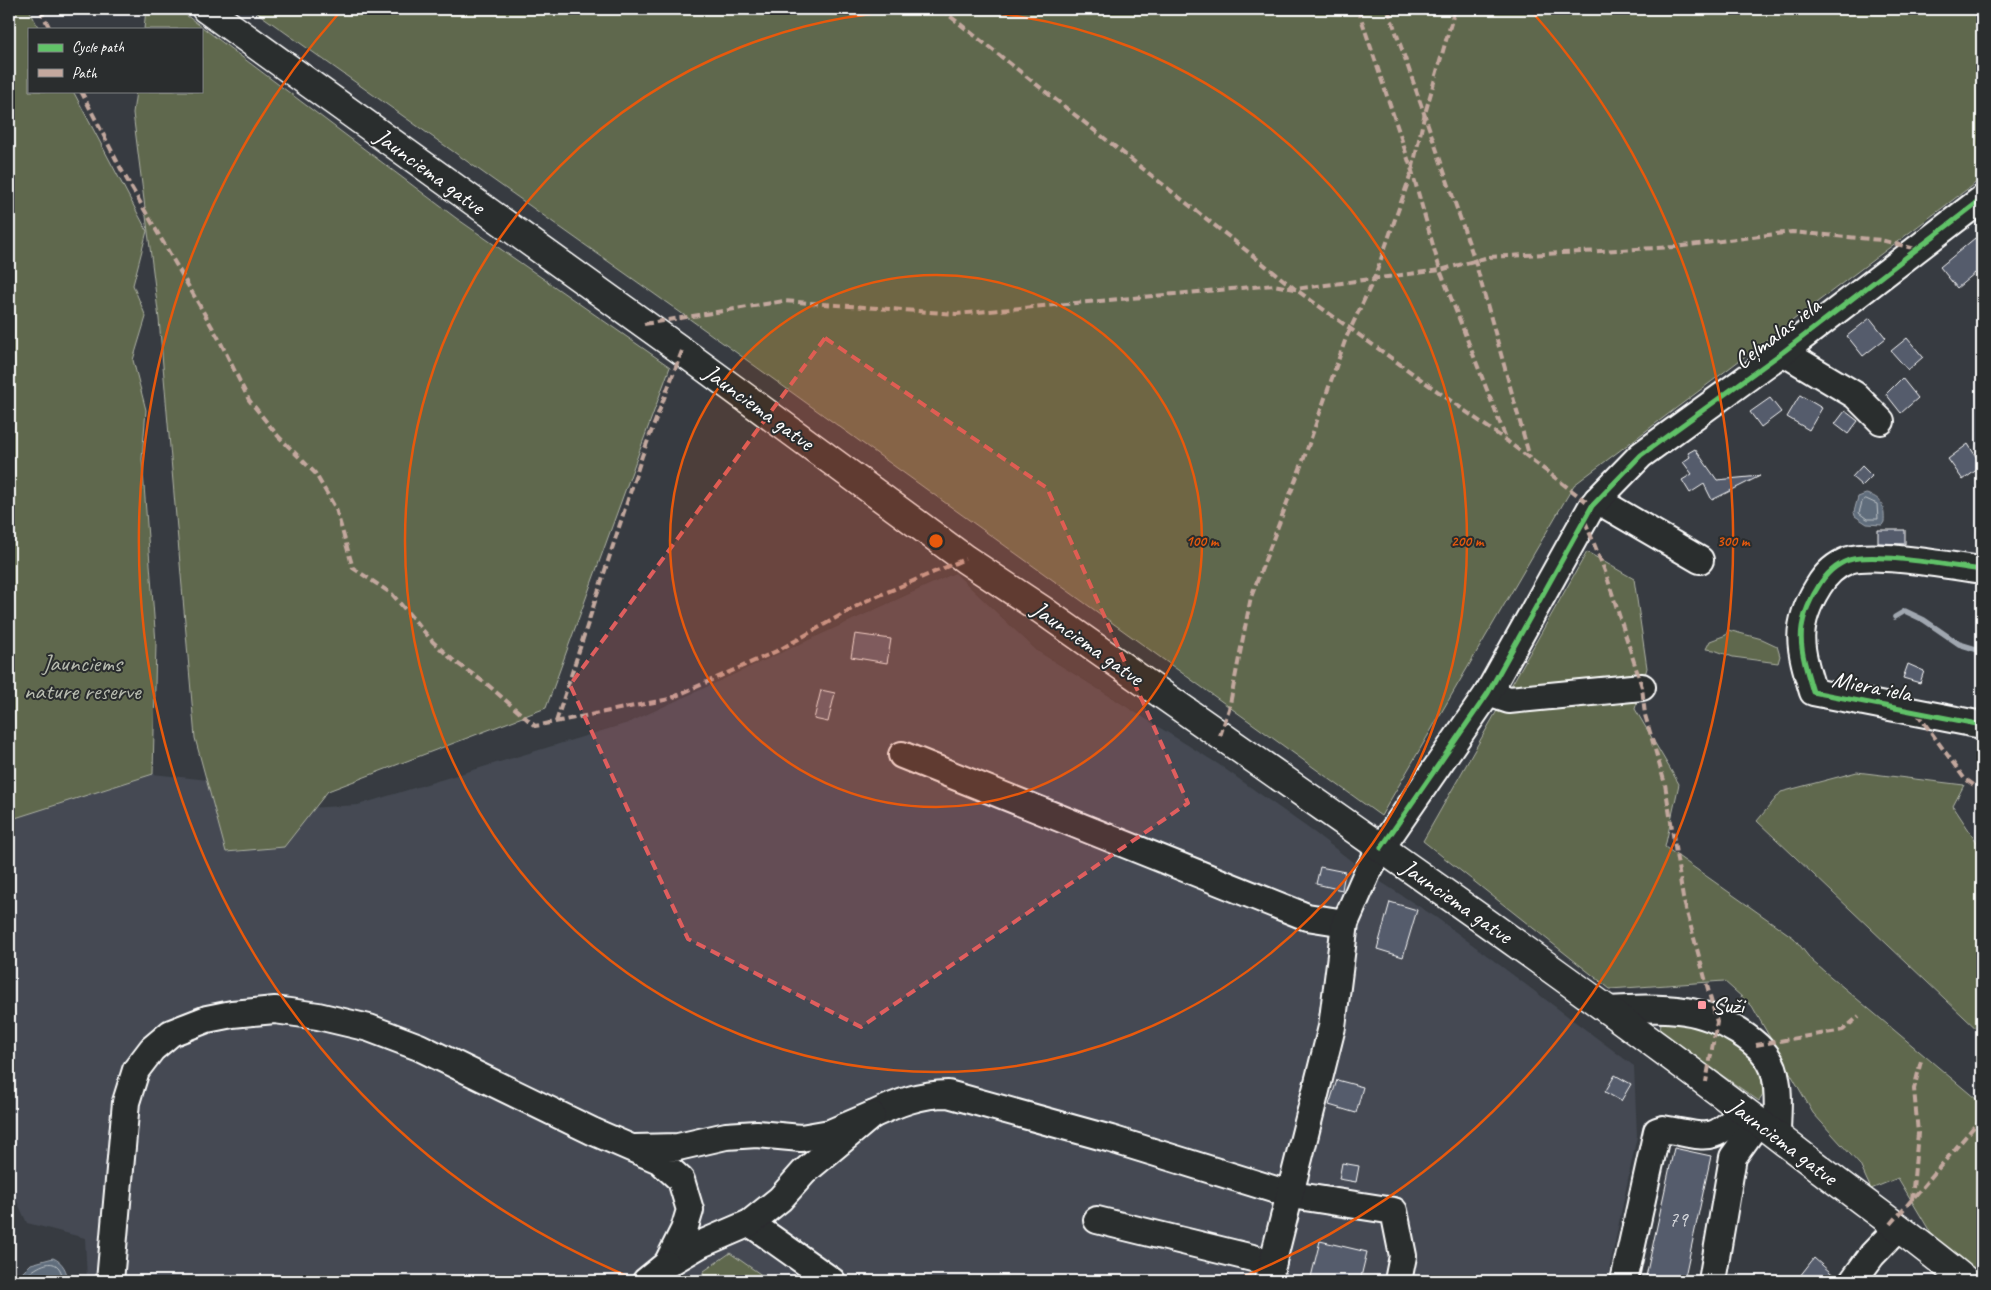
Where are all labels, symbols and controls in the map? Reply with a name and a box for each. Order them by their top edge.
legend [28,28,202,92]
text: Cycle path [72,38,124,57]
text: Path [72,64,98,83]
street label: Jaunciema gatve [368,120,493,222]
street label: Ceļmalas iela [1728,290,1827,375]
street label: Jaunciema gatve [697,356,822,458]
centre of rings [927,532,945,550]
text: 100 m [1186,532,1220,551]
text: 200 m [1451,532,1485,551]
text: 300 m [1717,532,1751,551]
street label: Jaunciema gatve [1026,593,1151,694]
park label: Jaunciems nature reserve [23,648,143,706]
street label: Miera iela [1830,664,1916,709]
street label: Jaunciema gatve [1395,851,1520,952]
place label: Suži [1712,990,1747,1020]
marker: Suži [1696,999,1708,1011]
street label: Jaunciema gatve [1722,1090,1845,1193]
house number: 79 [1669,1206,1689,1232]

